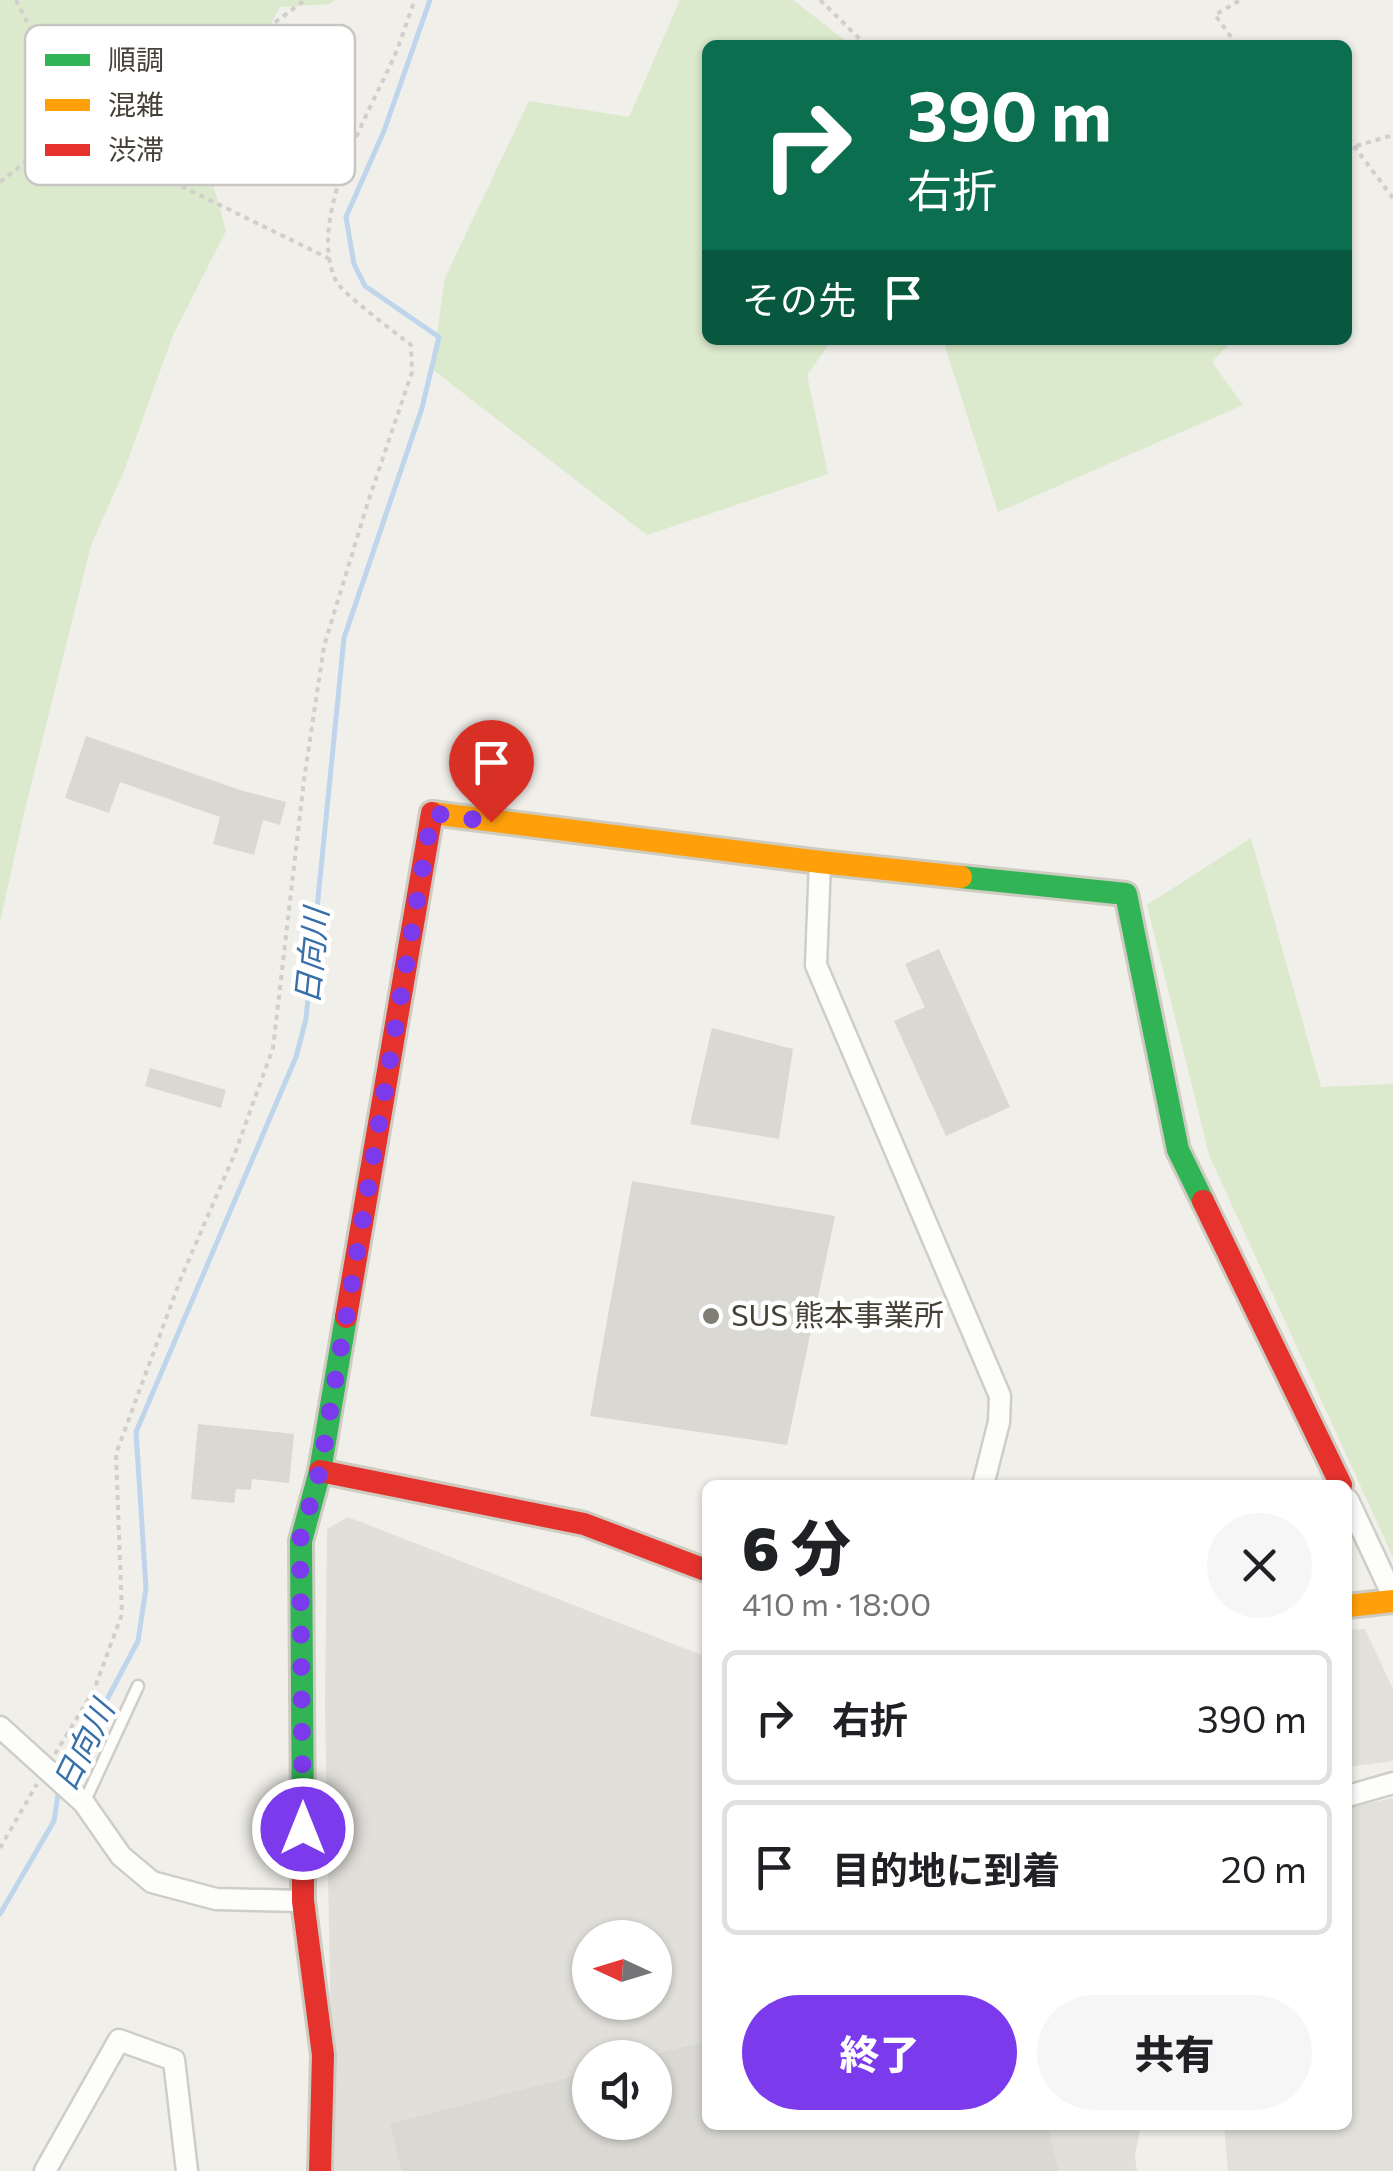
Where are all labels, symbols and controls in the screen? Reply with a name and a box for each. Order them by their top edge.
legend [25,25,355,185]
text: 順調 [108,42,164,76]
text: 390 m [907,70,1112,155]
icon: right [742,80,872,210]
text: 混雑 [108,87,164,121]
text: 渋滞 [108,132,164,166]
text: 右折 [907,161,997,216]
icon: arrive [876,270,931,325]
text: その先 [742,275,856,322]
pin [449,720,534,823]
icon: arrive [464,735,519,790]
water label: 日向川 [285,903,335,1006]
place label: SUS 熊本事業所 [731,1295,944,1332]
marker: SUS 熊本事業所 [700,1305,722,1327]
text: 6 分 [742,1509,851,1582]
button: close [1207,1513,1312,1618]
text: 410 m · 18:00 [742,1583,931,1623]
icon: right [747,1690,802,1745]
water label: 日向川 [43,1691,123,1797]
text: 390 m [1197,1694,1307,1741]
text: 右折 [832,1695,908,1742]
position arrow [251,1777,355,1881]
icon: arrive [747,1840,802,1895]
text: 20 m [1221,1844,1307,1891]
text: 目的地に到着 [832,1845,1060,1892]
north arrow [572,1920,672,2020]
map controls [572,1920,672,2140]
button: 終了 [742,1995,1017,2110]
button: 共有 [1037,1995,1312,2110]
button: sound [572,2040,672,2140]

